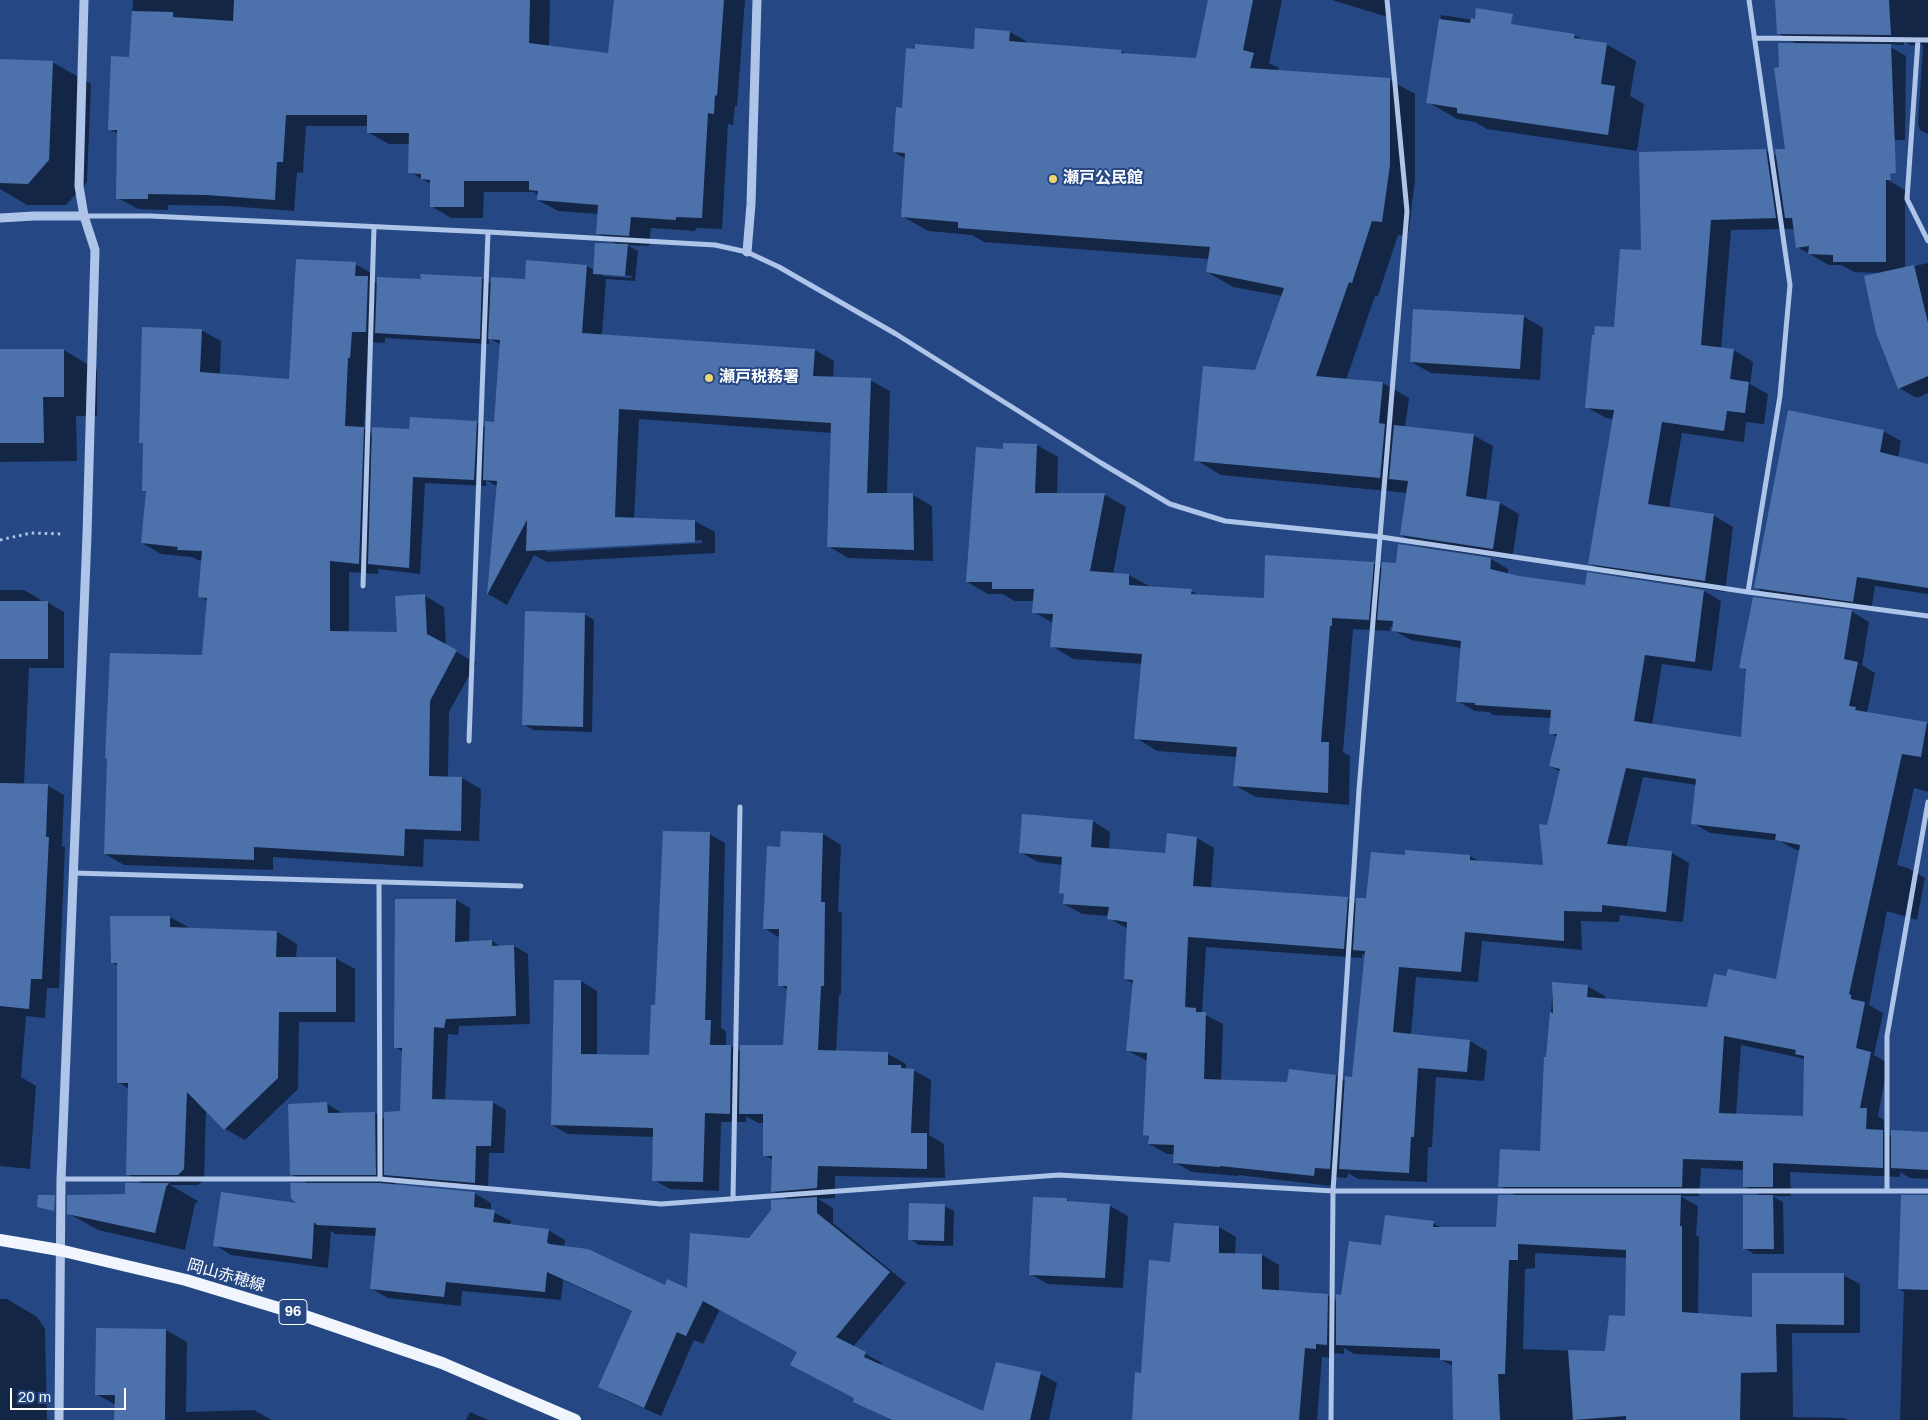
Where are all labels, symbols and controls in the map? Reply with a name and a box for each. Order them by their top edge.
place label: 瀬戸公民館 [1063,169,1143,189]
marker: 瀬戸公民館 [1047,173,1059,185]
place label: 瀬戸税務署 [719,368,799,388]
marker: 瀬戸税務署 [703,372,715,384]
street label: 岡山赤穂線 [185,1256,267,1296]
road number: 96 [279,1300,307,1324]
scale bar [12,1378,129,1410]
text: 20 m [18,1388,51,1405]

